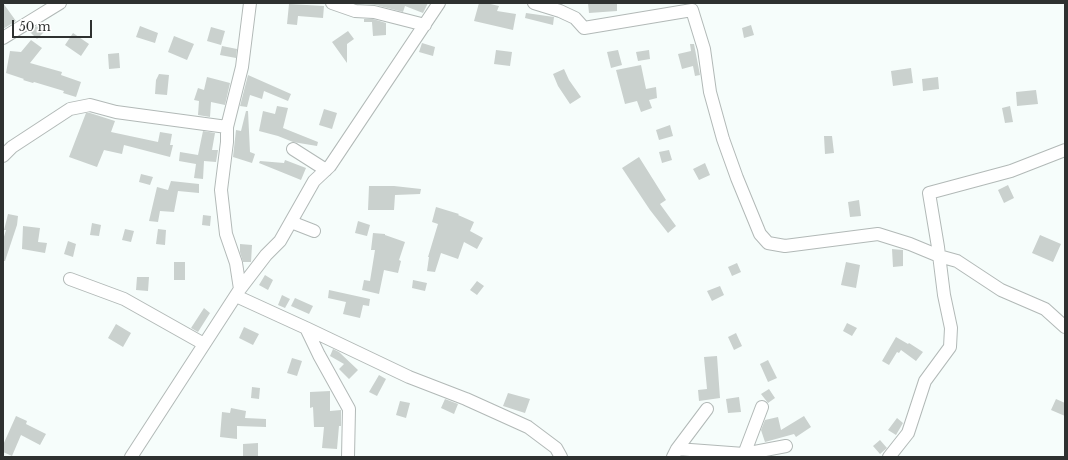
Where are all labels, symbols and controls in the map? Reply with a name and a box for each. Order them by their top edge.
scale bar [14,12,94,38]
text: 50 m [19,19,51,34]

